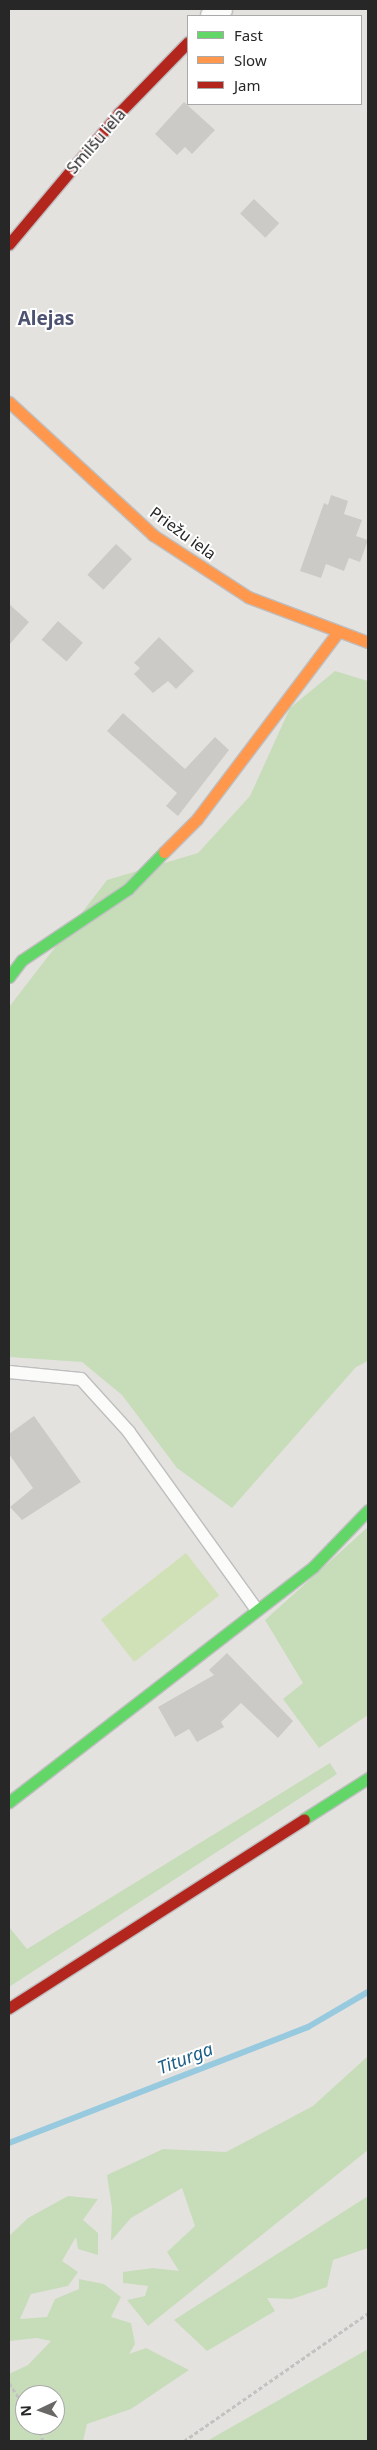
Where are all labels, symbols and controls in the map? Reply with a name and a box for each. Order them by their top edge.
legend [187,15,362,105]
text: Fast [234,25,263,45]
text: Slow [234,50,267,70]
text: Jam [234,75,261,95]
street label: Smilšu iela [63,105,129,177]
district label: Alejas [18,308,74,330]
street label: Priežu iela [146,503,220,563]
water label: Titurga [154,2038,216,2078]
north arrow [15,2385,65,2435]
text: N [16,2405,35,2417]

